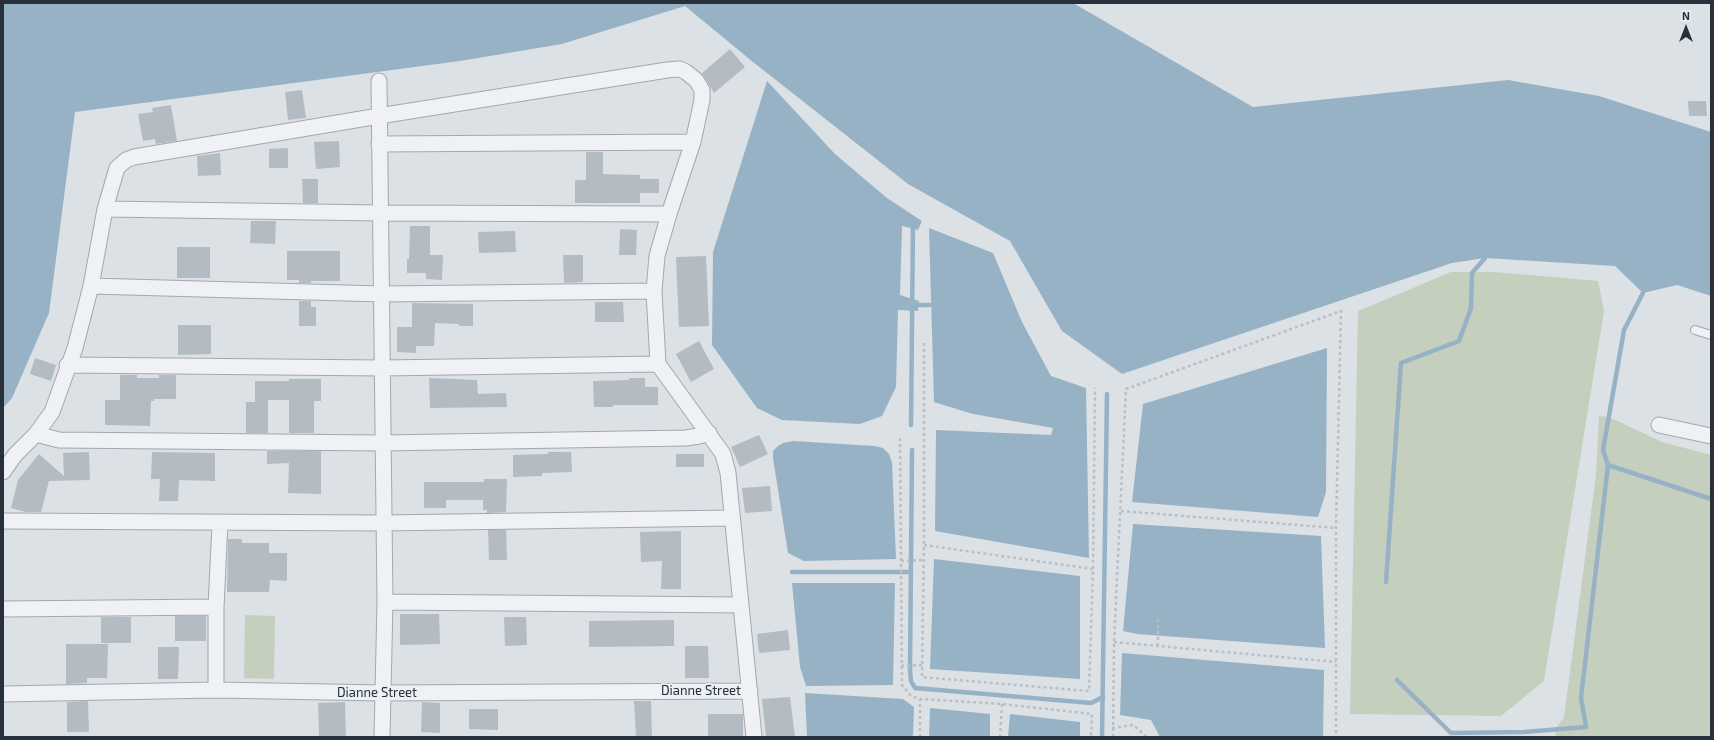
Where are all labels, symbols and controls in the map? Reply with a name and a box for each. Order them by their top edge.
north arrow [1666,8,1706,48]
text: N [1682,9,1690,22]
street label: Dianne Street [661,683,741,699]
street label: Dianne Street [337,685,417,701]

